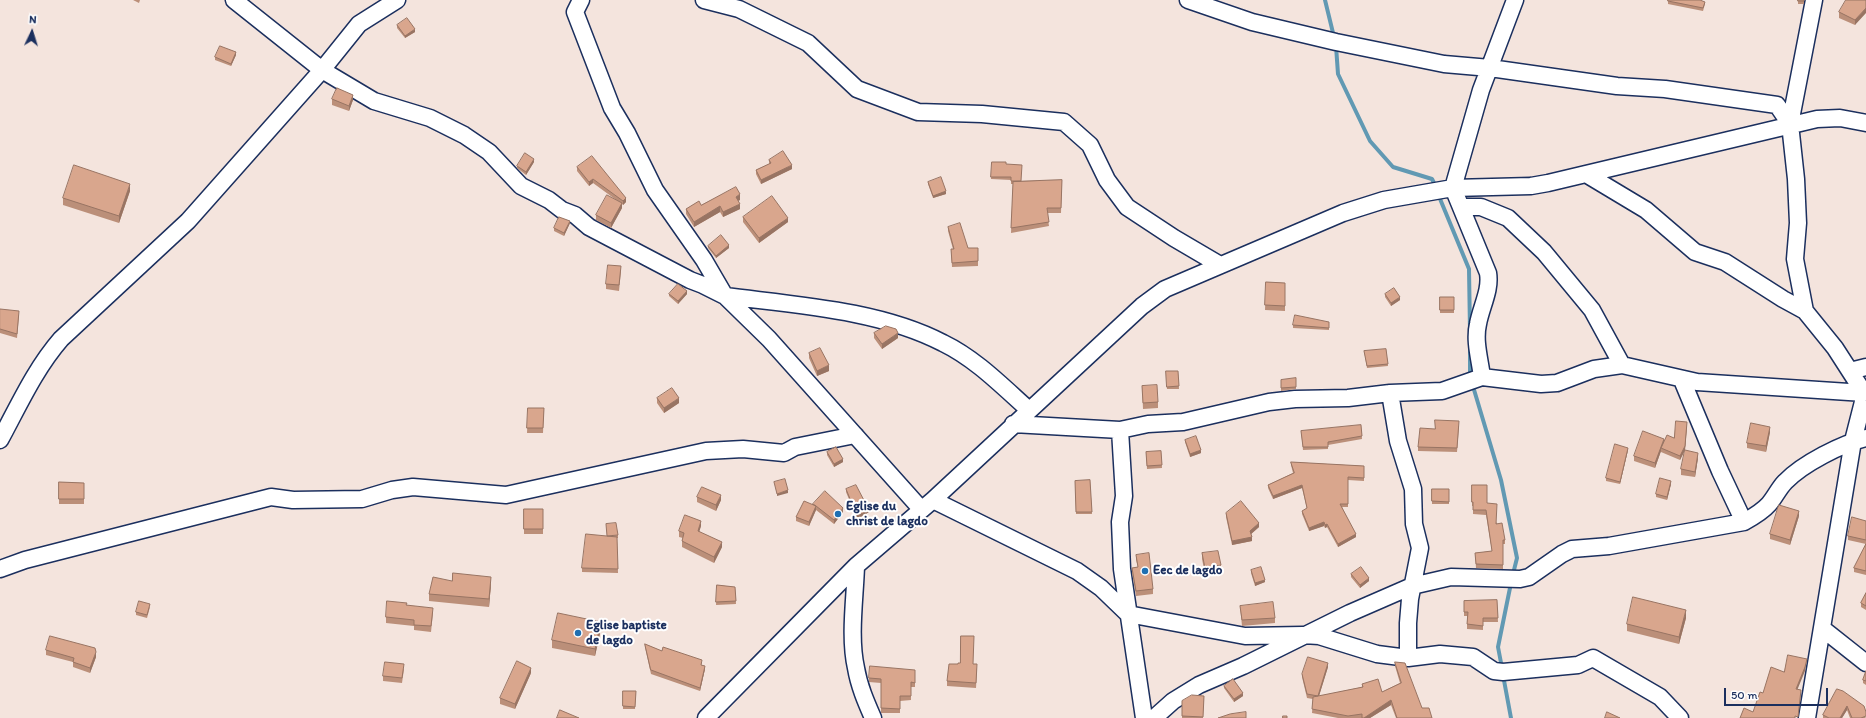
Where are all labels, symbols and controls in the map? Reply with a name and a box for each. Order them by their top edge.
north arrow [12,12,52,52]
text: N [29,13,37,26]
place label: Eglise du christ de lagdo [846,499,928,530]
marker: Eglise du christ de lagdo [833,509,843,519]
place label: Eec de lagdo [1153,563,1222,579]
marker: Eec de lagdo [1140,566,1150,576]
place label: Eglise baptiste de lagdo [586,618,667,649]
marker: Eglise baptiste de lagdo [573,628,583,638]
scale bar [1726,680,1830,706]
text: 50 m [1731,688,1757,702]

